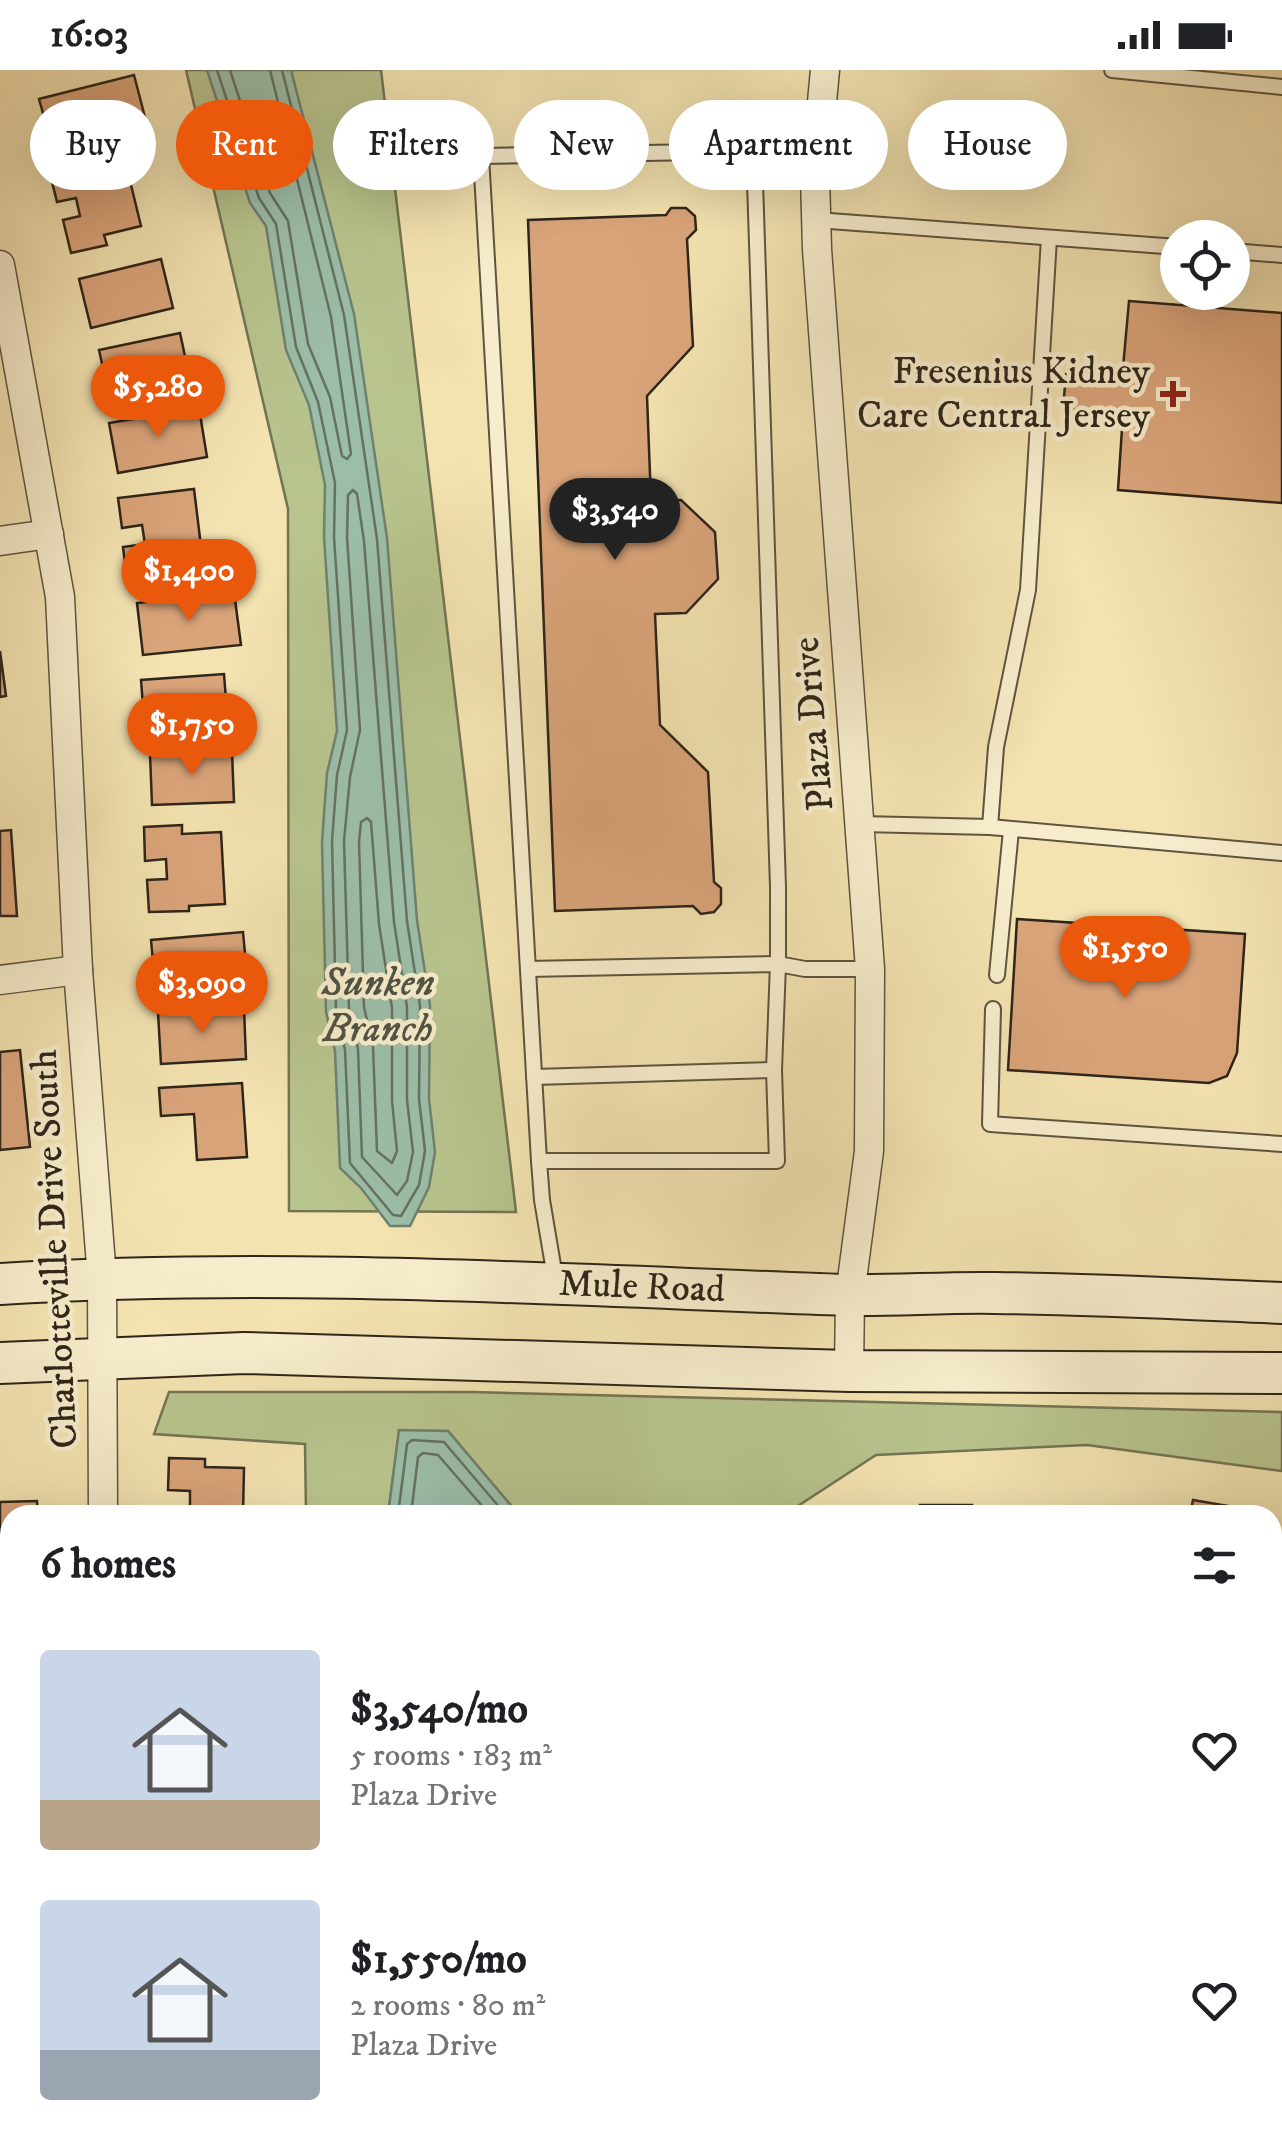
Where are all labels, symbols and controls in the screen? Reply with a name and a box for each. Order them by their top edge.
text: 16:03 [50,11,128,59]
chip: Buy [30,100,156,190]
chip: Rent [176,100,313,190]
chip: Filters [333,100,494,190]
chip: New [514,100,649,190]
chip: Apartment [669,100,888,190]
chip: House [908,100,1067,190]
map controls [1160,220,1250,310]
button: locate [1160,220,1250,310]
place label: Fresenius Kidney Care Central Jersey [857,348,1151,440]
pin: $5,280 [77,355,239,440]
text: $5,280 [113,367,203,407]
marker: Fresenius Kidney Care Central Jersey [1160,381,1186,407]
pin: $3,540 [534,478,696,563]
text: $3,540 [571,490,659,530]
pin: $1,400 [108,539,270,624]
text: $1,400 [143,551,235,591]
street label: Plaza Drive [782,635,846,813]
pin: $1,750 [111,693,273,778]
text: $1,750 [149,705,235,745]
pin: $1,550 [1044,916,1206,1001]
text: $1,550 [1082,928,1168,968]
pin: $3,090 [121,951,283,1036]
water label: Sunken Branch [320,959,435,1055]
text: $3,090 [158,963,246,1003]
street label: Charlotteville Drive South [21,1048,89,1450]
street label: Mule Road [558,1260,726,1314]
icon: filters [1187,1538,1242,1593]
text: 6 homes [40,1539,176,1591]
text: $3,540/mo [350,1684,528,1736]
icon: home [120,1690,240,1810]
icon: heart [1187,1723,1242,1778]
text: 5 rooms · 183 m² [350,1736,552,1776]
text: Plaza Drive [350,1776,497,1816]
text: $1,550/mo [350,1934,527,1986]
icon: home [120,1940,240,2060]
icon: heart [1187,1973,1242,2028]
text: 2 rooms · 80 m² [350,1986,545,2026]
text: Plaza Drive [350,2026,497,2066]

